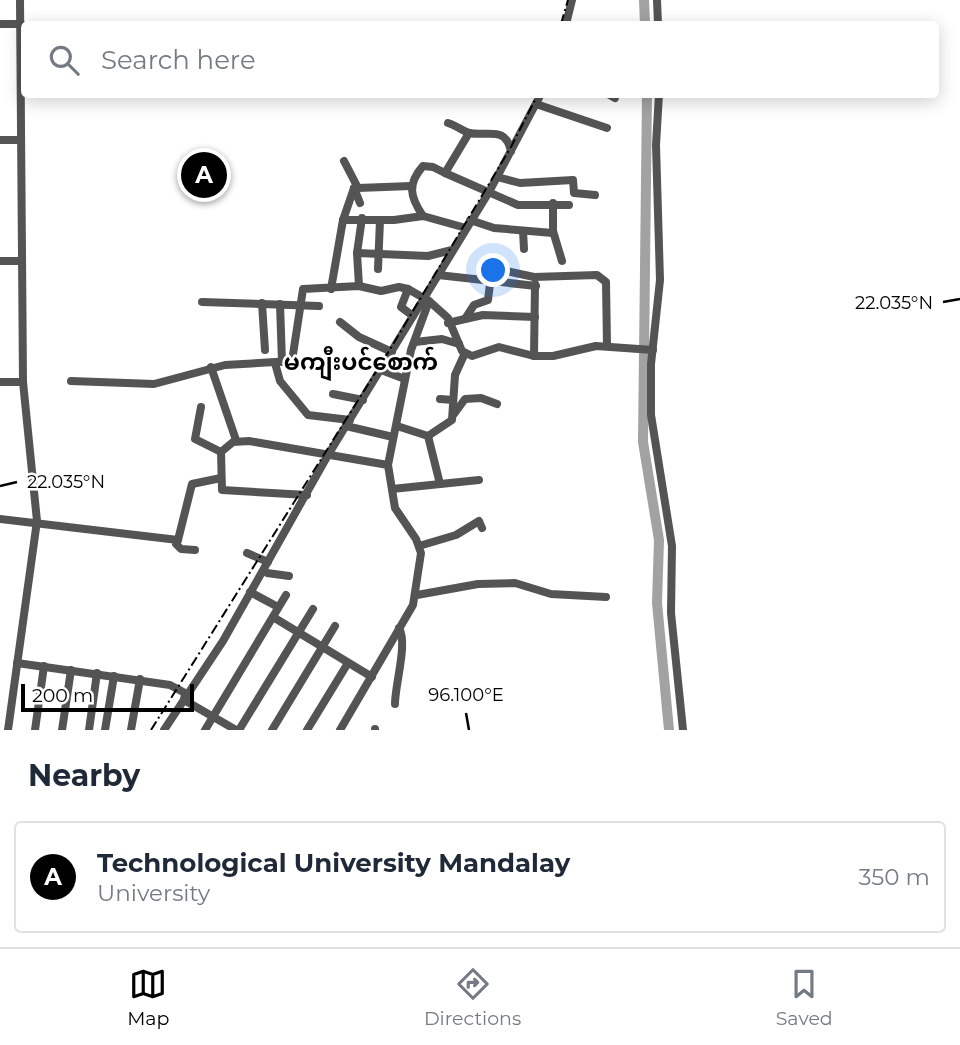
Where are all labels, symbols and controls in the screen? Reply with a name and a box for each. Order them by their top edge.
search box [21,21,939,98]
icon: search [45,41,83,79]
text: Search here [101,44,256,76]
pin: A [181,149,227,201]
your location [476,253,510,287]
text: 22.035°N [855,292,933,314]
district label: မကျီးပင်စောက် [284,346,438,382]
text: 22.035°N [27,471,105,493]
scale bar [21,681,194,713]
text: 200 m [32,684,93,707]
text: 96.100°E [428,684,504,706]
text: Nearby [28,757,140,794]
text: Technological University Mandalay [97,847,570,879]
text: A [44,863,62,891]
text: 350 m [859,863,930,891]
text: University [97,879,210,907]
tab: Map [127,965,169,1030]
tab: Directions [424,965,521,1030]
tab: Saved [776,965,833,1030]

